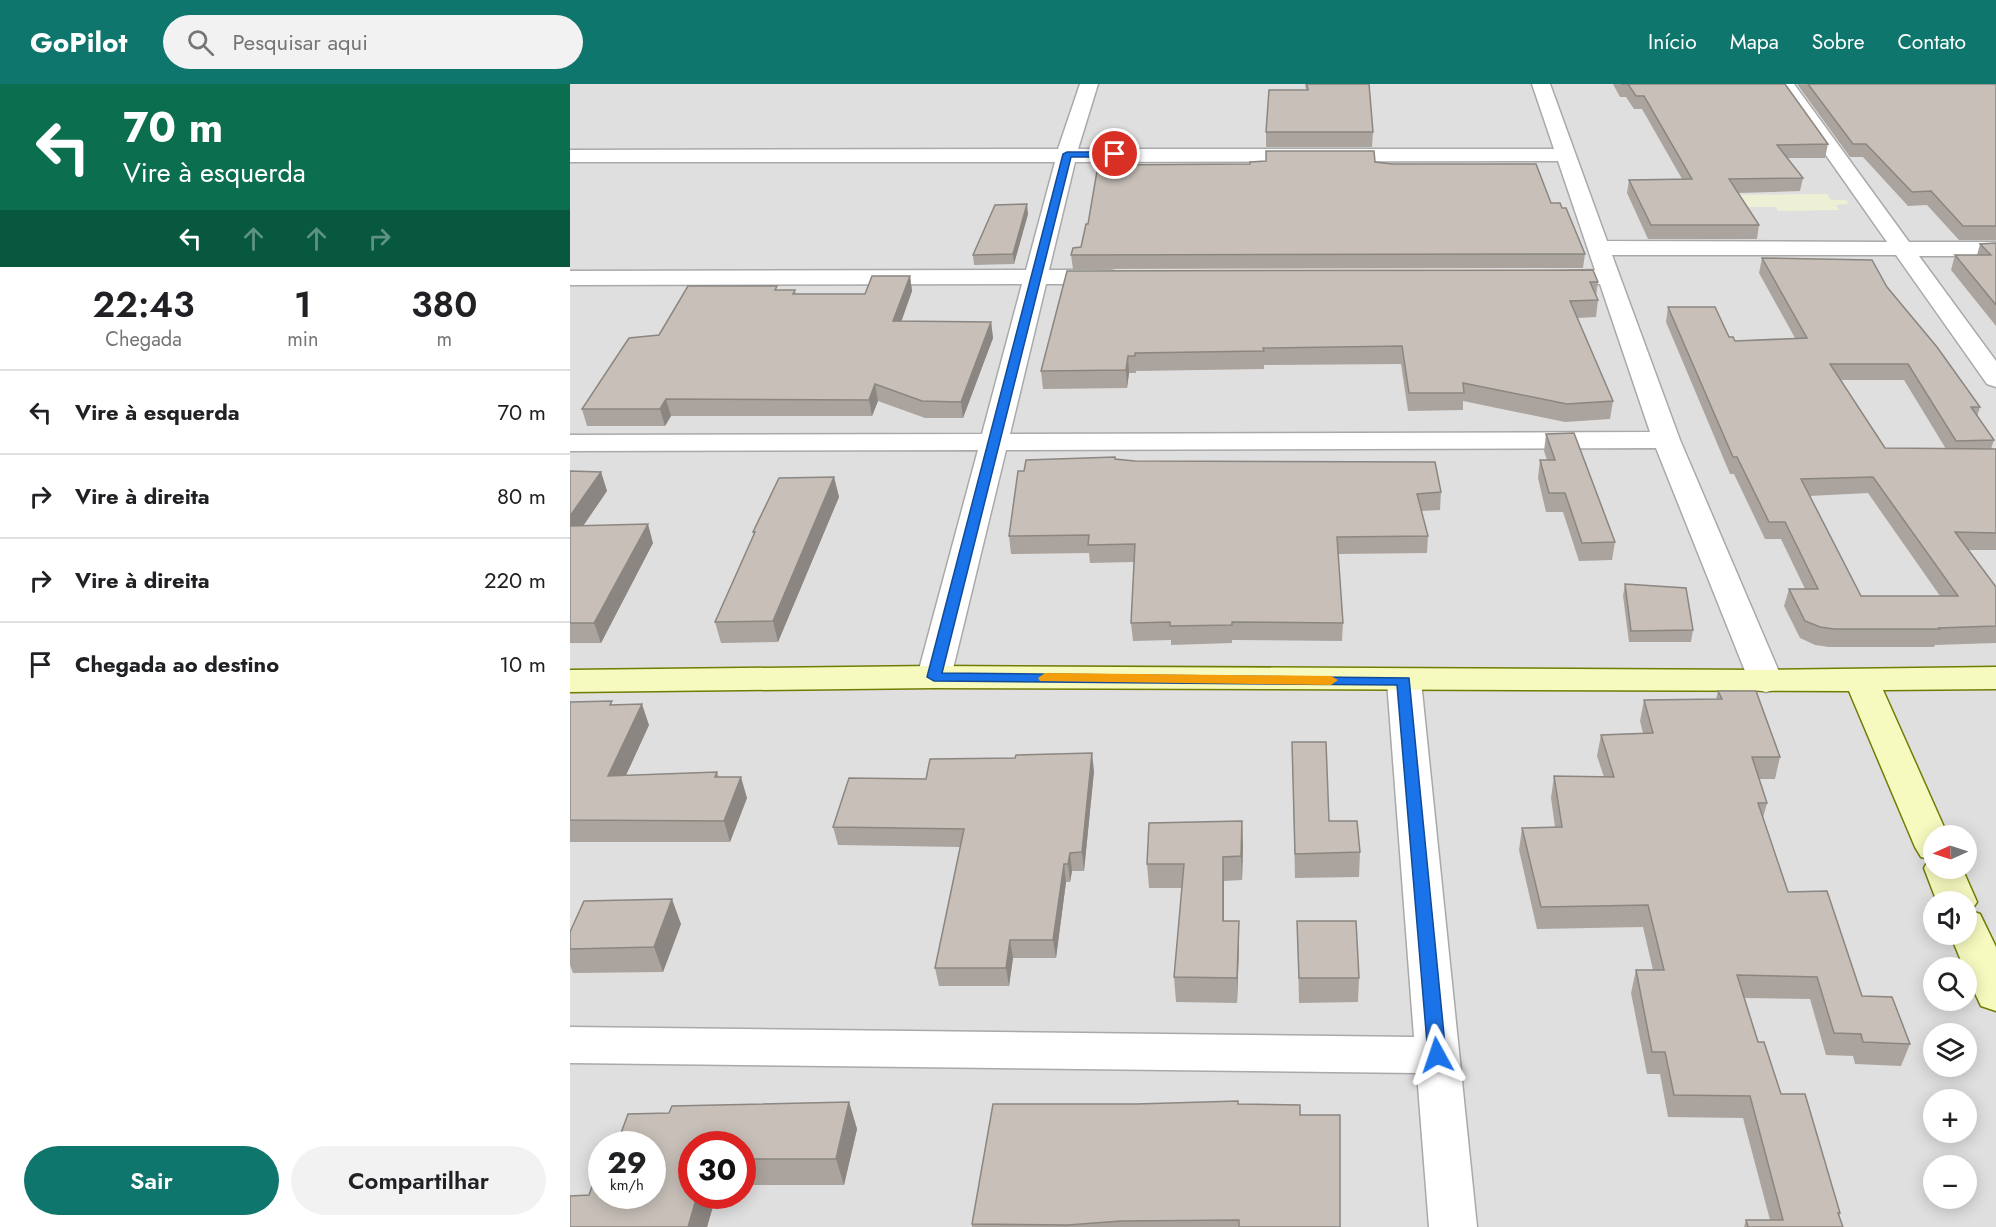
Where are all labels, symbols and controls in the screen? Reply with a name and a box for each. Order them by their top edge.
search box [163,15,583,69]
text: GoPilot [30,22,127,63]
icon: search [184,26,217,59]
text: Pesquisar aqui [232,26,368,58]
text: Início [1648,27,1697,57]
text: Mapa [1730,27,1779,57]
text: Sobre [1812,27,1864,57]
text: Contato [1897,27,1966,57]
text: 70 m [123,97,223,158]
icon: left [24,108,102,186]
pin [1089,128,1140,179]
icon: arrive [1098,137,1131,170]
text: Vire à esquerda [123,153,306,192]
icon: left [174,222,207,255]
icon: ahead [237,222,270,255]
icon: ahead [300,222,333,255]
icon: right [363,222,396,255]
text: 22:43 [93,278,195,330]
text: 1 [294,278,312,330]
text: 380 [411,278,477,330]
text: Chegada [105,325,182,354]
text: min [287,325,318,354]
text: m [436,325,452,354]
icon: left [24,396,57,429]
text: Vire à esquerda [75,396,240,428]
text: 70 m [497,396,546,428]
icon: right [24,480,57,513]
text: Vire à direita [75,480,210,512]
text: 80 m [497,480,546,512]
icon: right [24,564,57,597]
text: Vire à direita [75,564,210,596]
text: 220 m [484,564,546,596]
icon: arrive [24,648,57,681]
text: Chegada ao destino [75,648,279,680]
text: 10 m [499,648,546,680]
north arrow [1923,825,1977,879]
map controls [1923,825,1977,1209]
button: sound [1923,891,1977,945]
button: search [1923,957,1977,1011]
position arrow [1405,1023,1469,1087]
button: layers [1923,1023,1977,1077]
button: + [1923,1089,1977,1143]
speed limit sign: 30 [678,1131,756,1209]
text: 29 [607,1141,647,1184]
button: Sair [24,1146,279,1215]
button: Compartilhar [291,1146,546,1215]
button: − [1923,1155,1977,1209]
text: km/h [610,1174,644,1196]

